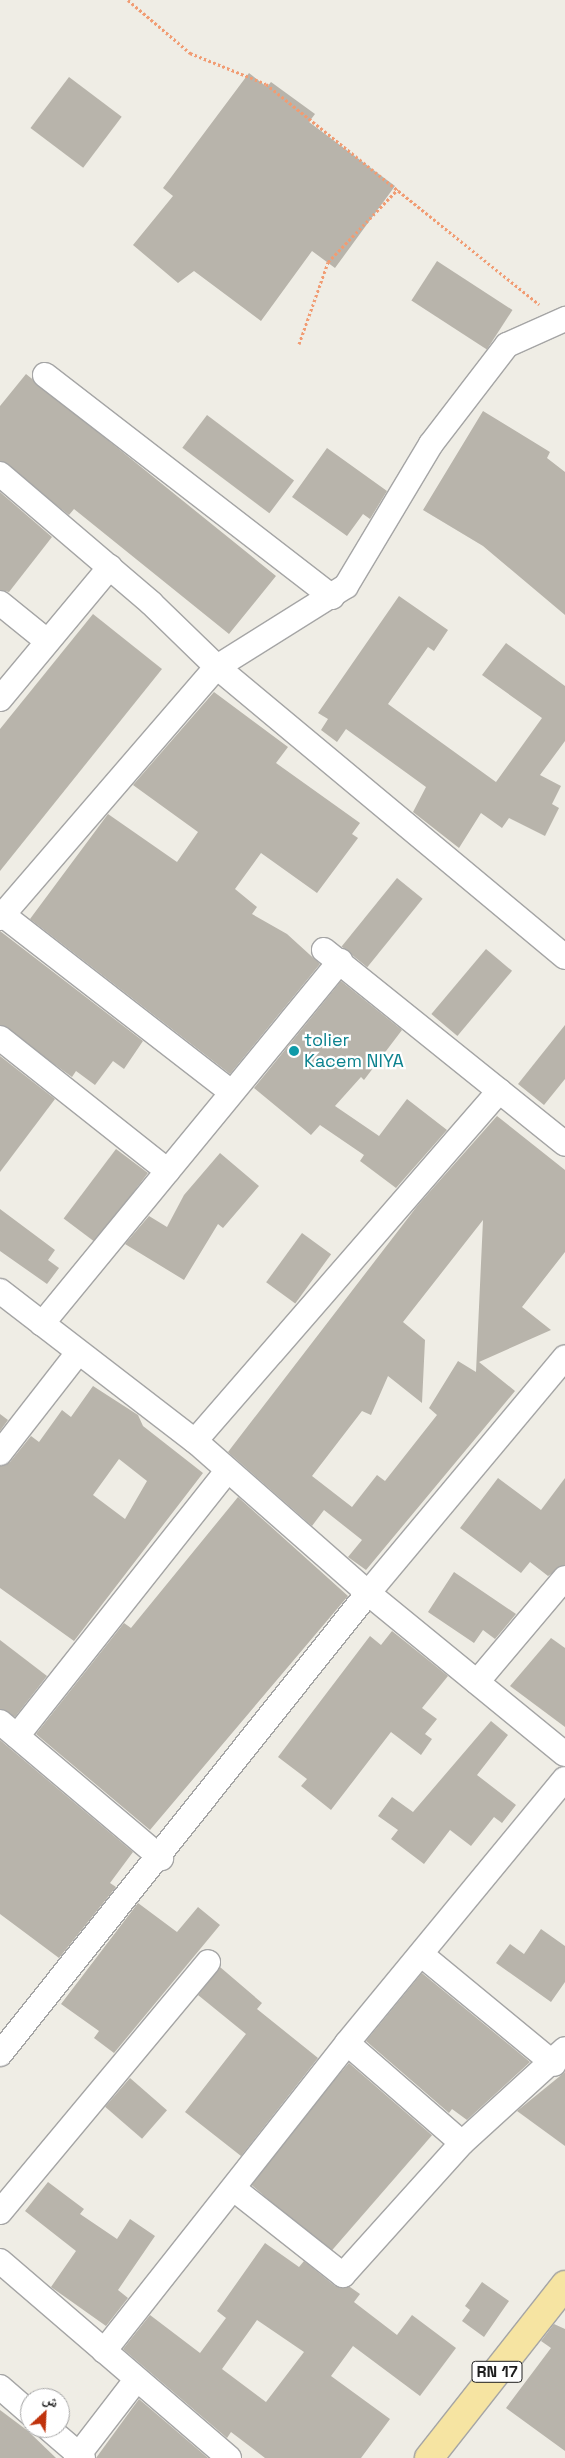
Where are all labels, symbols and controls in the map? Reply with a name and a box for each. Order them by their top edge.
place label: tolier Kacem NIYA [304,1030,404,1072]
marker: tolier Kacem NIYA [288,1045,300,1057]
road number: RN 17 [471,2358,523,2386]
north arrow [20,2388,70,2438]
text: ش [40,2389,61,2412]

